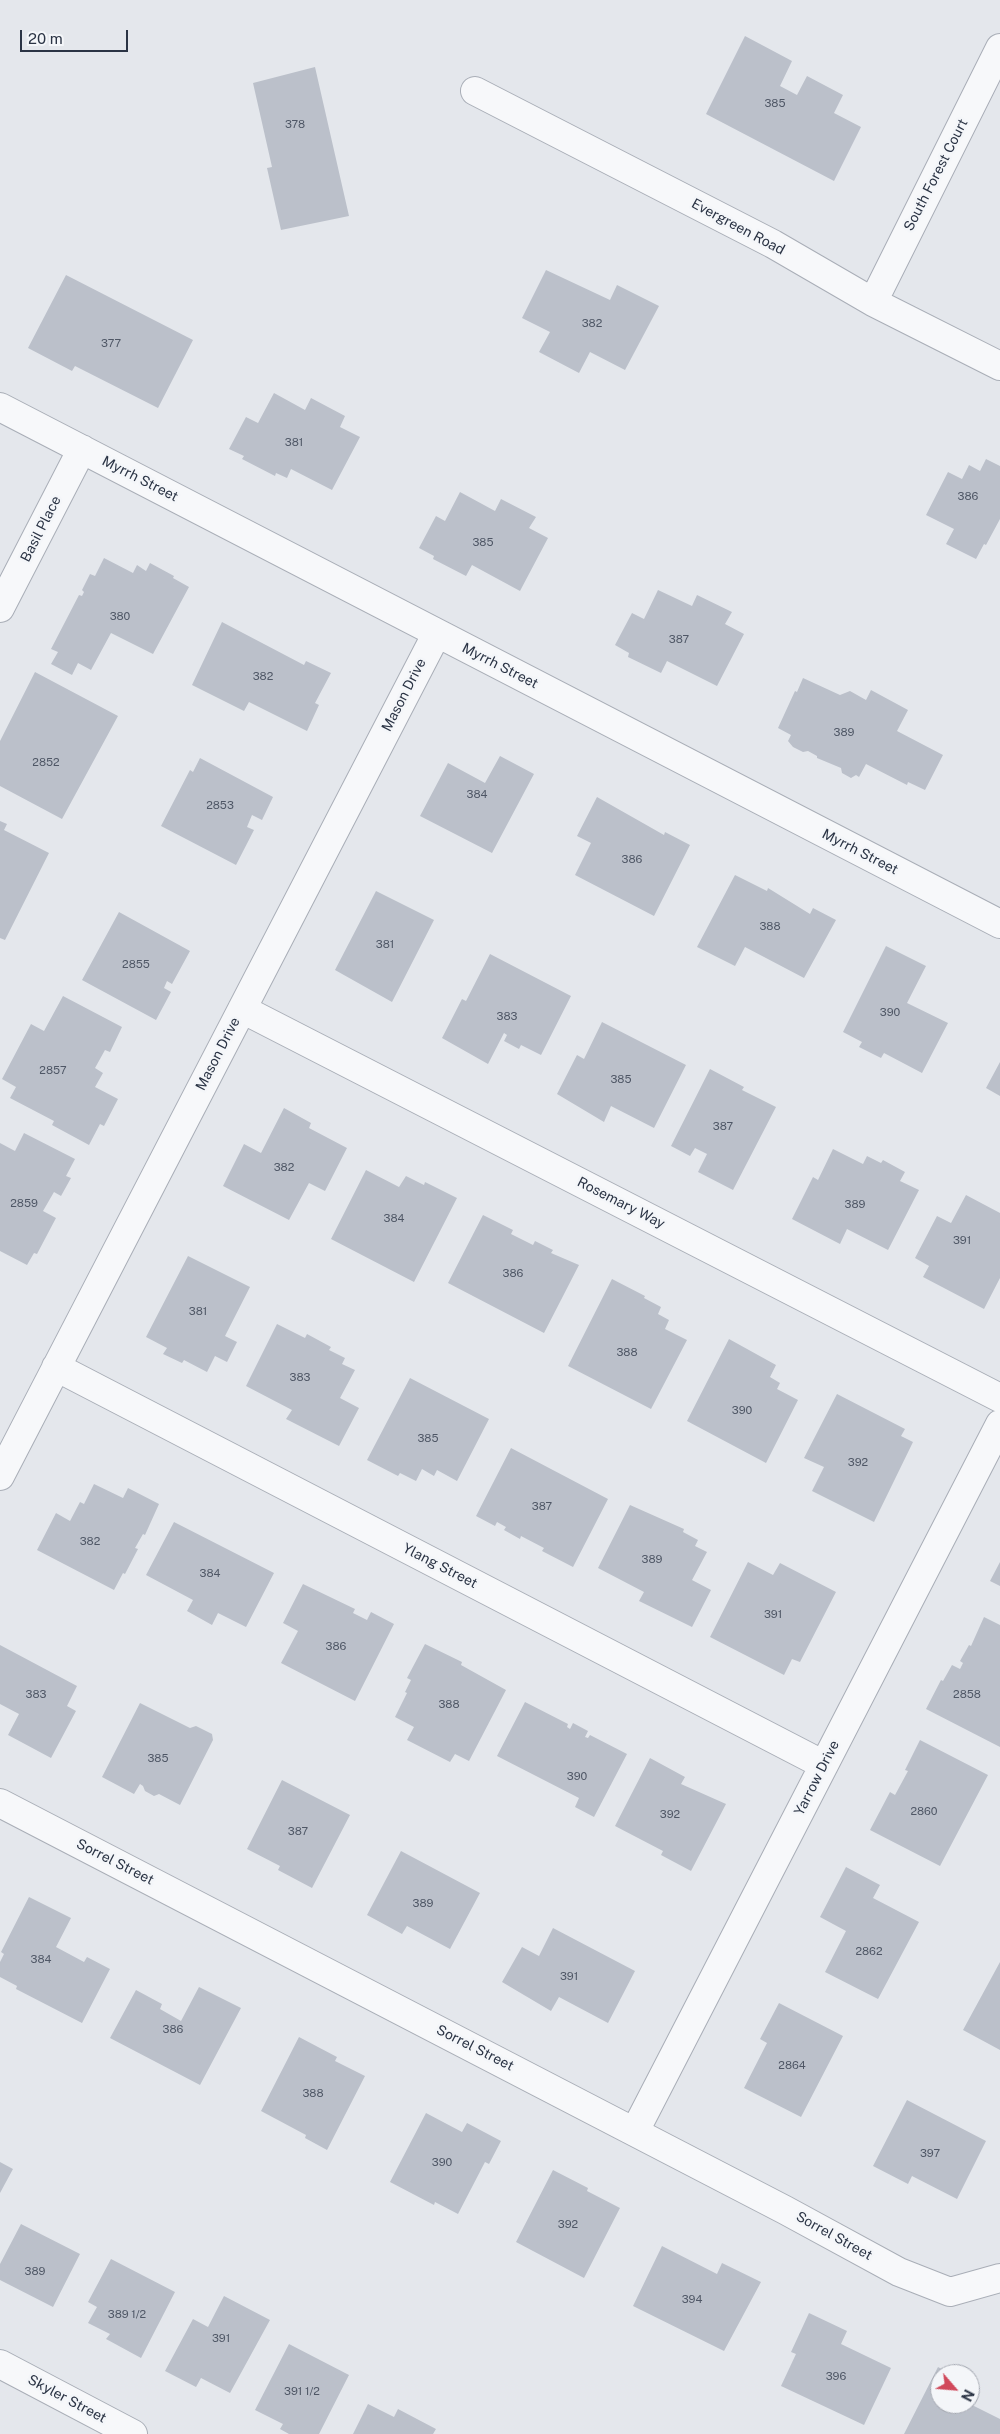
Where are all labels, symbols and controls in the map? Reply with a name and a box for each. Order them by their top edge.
scale bar [22,20,130,52]
text: 20 m [28,30,63,47]
house number: 385 [764,97,786,111]
street label: South Forest Court [900,116,972,234]
house number: 378 [285,118,305,132]
street label: Evergreen Road [689,195,787,259]
house number: 382 [582,317,602,331]
house number: 377 [101,337,121,351]
house number: 381 [285,436,303,450]
street label: Myrrh Street [99,453,181,505]
house number: 386 [958,490,978,504]
street label: Basil Place [17,493,65,565]
house number: 385 [472,536,494,550]
house number: 380 [110,610,130,624]
house number: 387 [669,633,689,647]
street label: Myrrh Street [459,640,541,692]
street label: Mason Drive [378,656,430,734]
house number: 382 [253,670,273,684]
house number: 389 [834,726,854,740]
house number: 2852 [32,756,60,770]
house number: 384 [467,788,487,802]
house number: 2853 [206,799,234,813]
street label: Myrrh Street [819,826,901,878]
house number: 386 [622,853,642,867]
house number: 388 [759,920,781,934]
house number: 381 [376,938,394,952]
house number: 2855 [122,958,150,972]
house number: 390 [880,1006,900,1020]
house number: 383 [497,1010,517,1024]
street label: Mason Drive [192,1015,244,1093]
house number: 2857 [39,1064,67,1078]
house number: 385 [610,1073,632,1087]
house number: 387 [713,1120,733,1134]
house number: 382 [274,1161,294,1175]
street label: Rosemary Way [574,1174,668,1232]
house number: 2859 [10,1197,38,1211]
house number: 389 [845,1198,865,1212]
house number: 384 [384,1212,404,1226]
house number: 391 [953,1234,971,1248]
house number: 386 [503,1267,523,1281]
house number: 381 [189,1305,207,1319]
house number: 388 [616,1346,638,1360]
house number: 383 [290,1371,310,1385]
house number: 390 [732,1404,752,1418]
house number: 385 [417,1432,439,1446]
house number: 392 [848,1456,868,1470]
house number: 387 [532,1500,552,1514]
house number: 382 [80,1535,100,1549]
street label: Ylang Street [400,1540,480,1592]
house number: 389 [642,1553,662,1567]
house number: 384 [200,1567,220,1581]
house number: 391 [764,1608,782,1622]
house number: 386 [326,1640,346,1654]
house number: 383 [26,1688,46,1702]
house number: 2858 [953,1688,981,1702]
house number: 388 [438,1698,460,1712]
street label: Yarrow Drive [791,1738,843,1818]
house number: 385 [147,1752,169,1766]
house number: 390 [567,1770,587,1784]
house number: 2860 [910,1805,938,1819]
house number: 392 [660,1808,680,1822]
house number: 387 [288,1825,308,1839]
street label: Sorrel Street [73,1835,157,1889]
house number: 389 [413,1897,433,1911]
house number: 2862 [855,1945,883,1959]
house number: 384 [31,1953,51,1967]
house number: 391 [560,1970,578,1984]
street label: Sorrel Street [433,2021,517,2075]
house number: 386 [163,2023,183,2037]
house number: 2864 [778,2059,806,2073]
house number: 388 [302,2087,324,2101]
house number: 397 [920,2147,940,2161]
house number: 390 [432,2156,452,2170]
street label: Sorrel Street [793,2208,875,2264]
house number: 392 [558,2218,578,2232]
house number: 389 [25,2265,45,2279]
house number: 394 [682,2293,702,2307]
house number: 389 1/2 [108,2308,146,2322]
house number: 391 [212,2332,230,2346]
north arrow [930,2364,980,2414]
house number: 396 [826,2370,846,2384]
street label: Skyler Street [25,2371,109,2427]
house number: 391 1/2 [284,2385,320,2399]
text: N [958,2387,977,2404]

